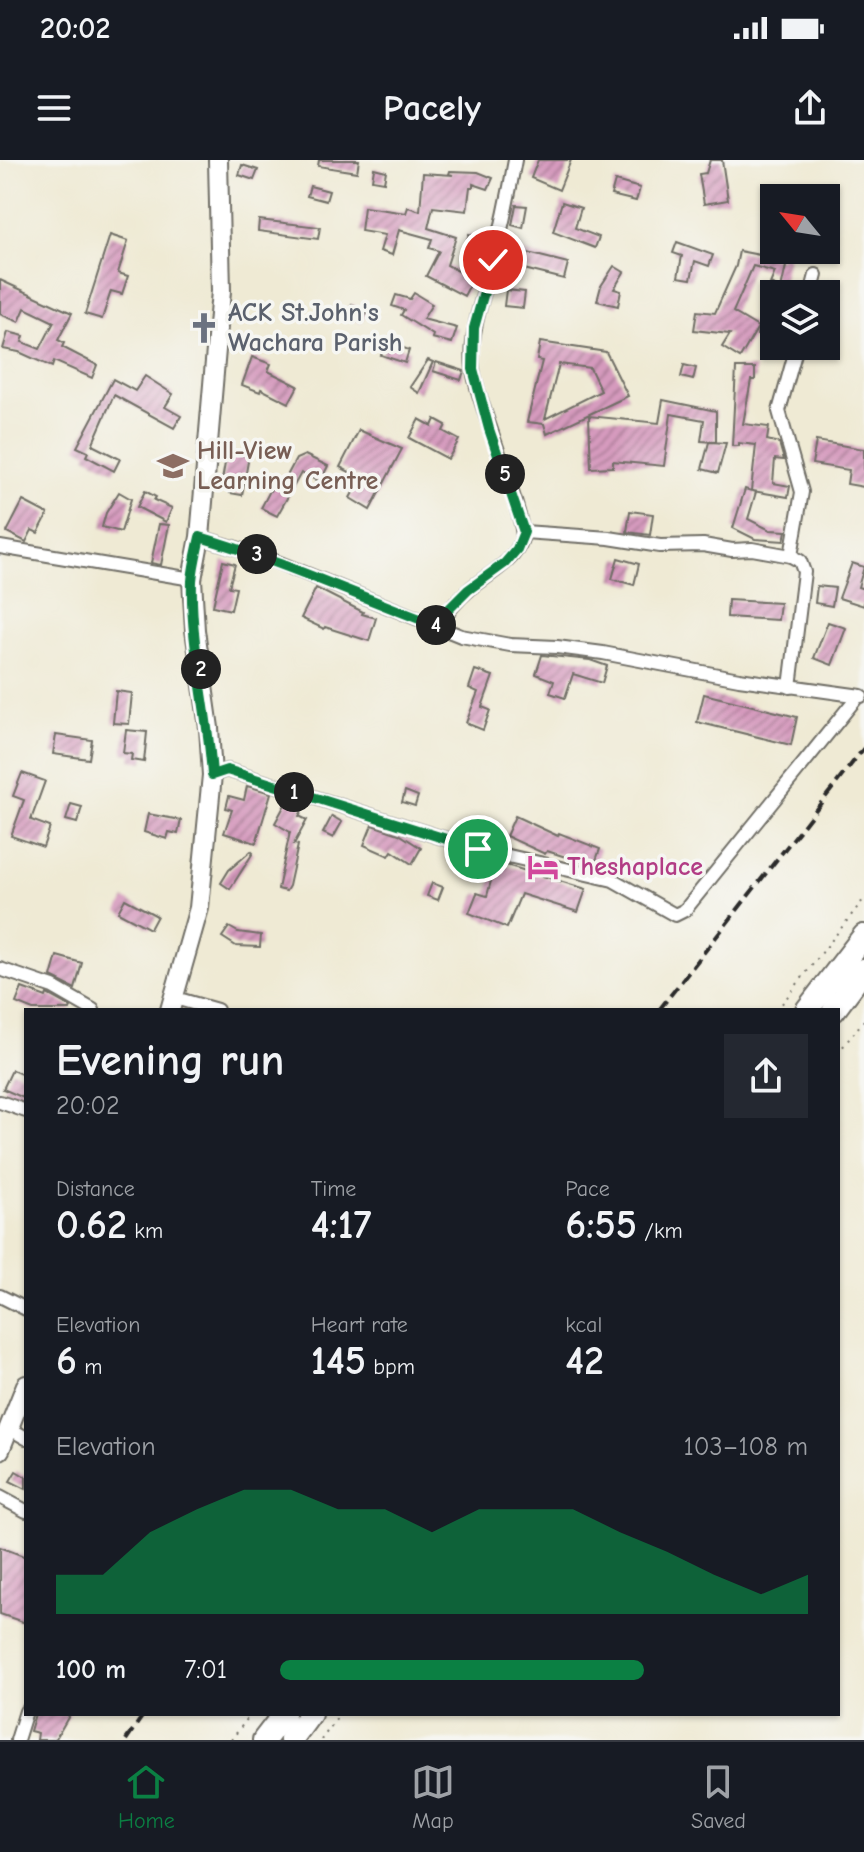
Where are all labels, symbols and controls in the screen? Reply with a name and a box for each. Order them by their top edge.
text: 20:02 [40,11,110,46]
icon: menu [32,86,76,130]
icon: share [788,86,832,130]
text: Pacely [383,88,481,129]
north arrow [760,184,840,264]
map controls [760,184,840,360]
pin [459,226,527,294]
icon: check [471,238,515,282]
button: layers [760,280,840,360]
place label: ACK St.John's Wachara Parish [228,298,402,358]
church icon: ACK St.John's Wachara Parish [187,311,221,345]
place label: Hill-View Learning Centre [197,436,379,496]
school or university icon: Hill-View Learning Centre [156,449,190,483]
pin: 5 [485,454,525,494]
text: 5 [499,461,511,487]
pin: 3 [237,534,277,574]
text: 3 [252,541,262,567]
pin: 4 [416,605,456,645]
text: 4 [431,612,441,638]
pin: 2 [181,649,221,689]
text: 2 [196,656,206,682]
pin: 1 [274,772,314,812]
text: 1 [290,779,298,805]
pin [444,815,512,883]
icon: arrive [456,827,500,871]
hotel icon: Theshaplace [526,850,560,884]
place label: Theshaplace [567,852,703,882]
button: share [724,1034,808,1118]
text: Evening run [56,1035,284,1086]
text: 20:02 [56,1091,120,1121]
text: Distance [56,1176,135,1202]
text: Time [311,1176,356,1202]
text: Pace [565,1176,610,1202]
text: 0.62 [56,1202,127,1248]
text: 4:17 [311,1202,371,1248]
text: 6:55 [565,1202,637,1248]
text: km [127,1218,163,1244]
text: /km [637,1218,683,1244]
text: Elevation [56,1312,140,1338]
text: Heart rate [311,1312,408,1338]
text: kcal [565,1312,602,1338]
text: 6 [56,1338,77,1384]
text: 145 [311,1338,366,1384]
text: 42 [565,1338,604,1384]
text: m [77,1354,102,1380]
text: bpm [366,1354,415,1380]
text: Elevation [56,1432,156,1462]
text: 103–108 m [683,1432,808,1462]
text: 100 m [56,1655,126,1685]
text: 7:01 [184,1655,227,1685]
tab: Home [118,1760,175,1834]
tab: Map [411,1760,455,1834]
tab: Saved [691,1760,746,1834]

